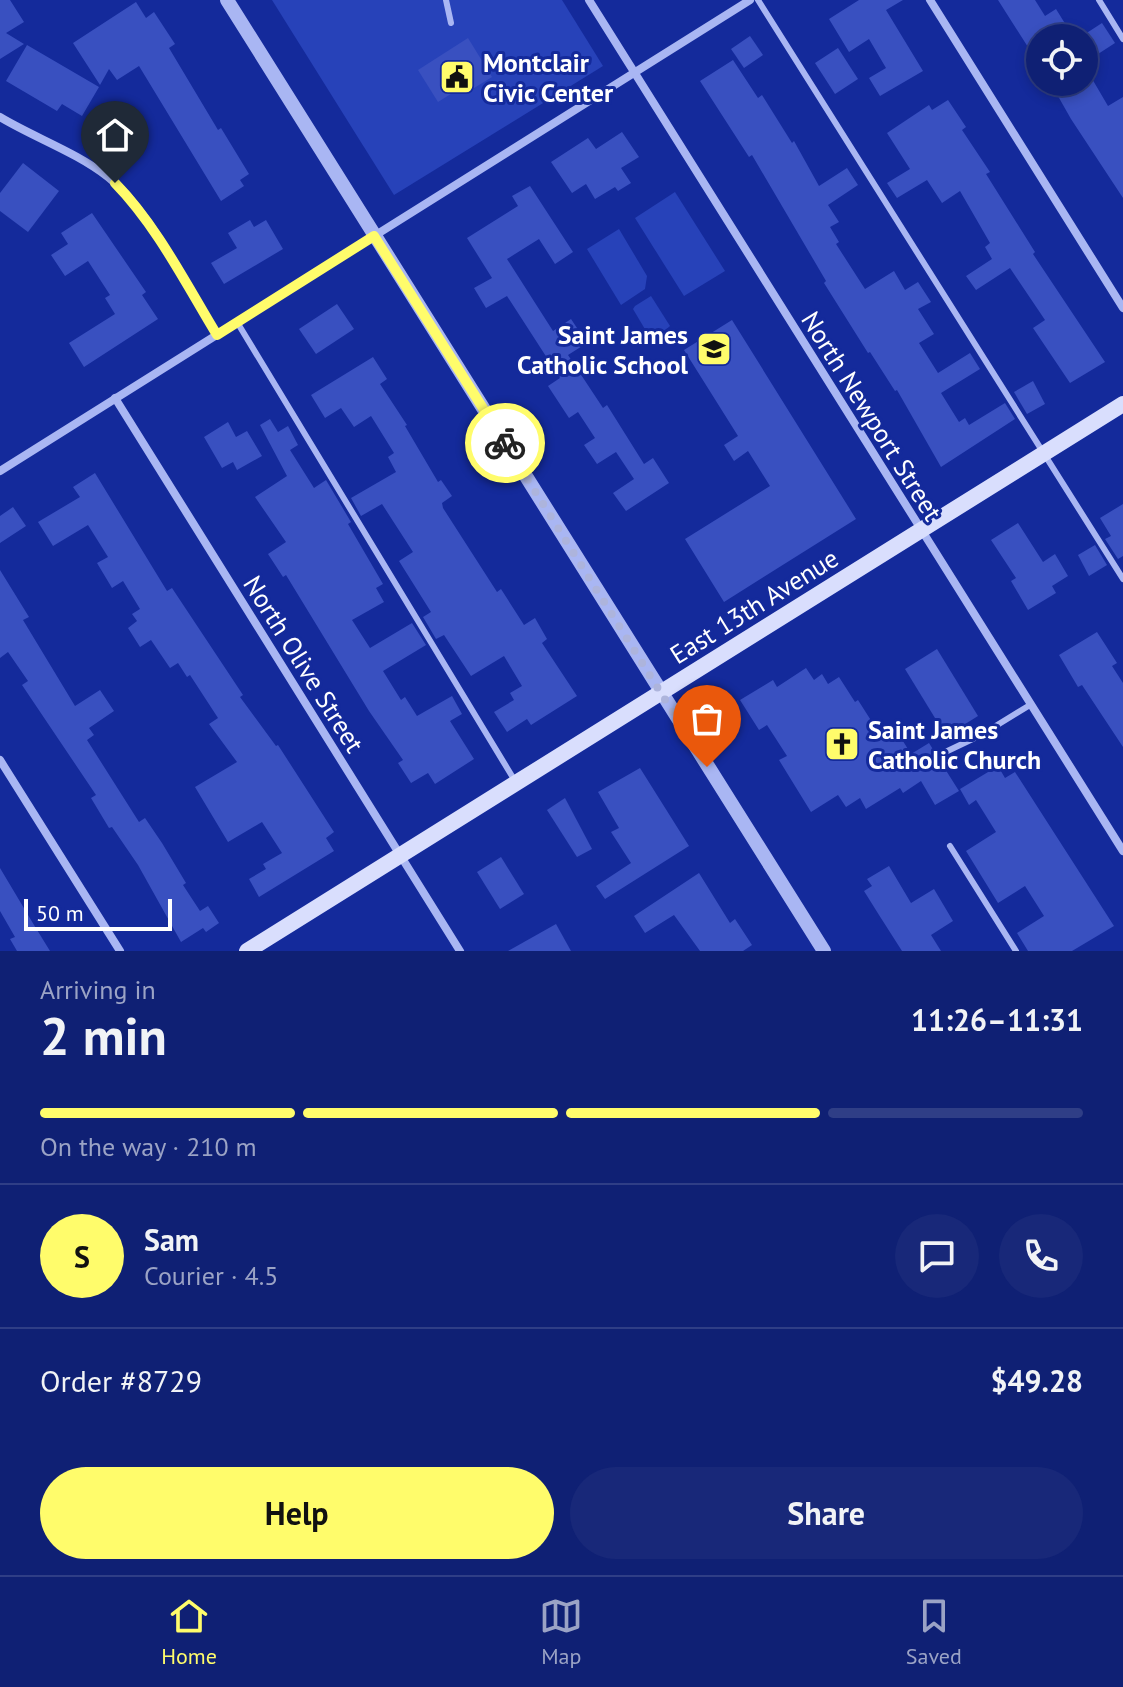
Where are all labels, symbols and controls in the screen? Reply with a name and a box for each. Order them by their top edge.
map controls [1026,24,1098,96]
button: locate [1026,24,1098,96]
place label: Montclair Civic Center [483,46,614,109]
public building icon: Montclair Civic Center [438,58,476,96]
pin [81,101,149,183]
icon: home [93,113,137,157]
street label: North Newport Street [794,305,950,527]
place label: Saint James Catholic School [517,318,688,381]
school or university icon: Saint James Catholic School [695,330,733,368]
courier [465,403,545,483]
icon: bike [483,421,527,465]
street label: East 13th Avenue [664,541,844,671]
street label: North Olive Street [236,570,372,759]
pin [673,685,741,767]
icon: bag [685,697,729,741]
place label: Saint James Catholic Church [868,713,1041,776]
church icon: Saint James Catholic Church [823,725,861,763]
scale bar [24,895,172,931]
text: 50 m [36,899,84,927]
text: Arriving in [40,973,156,1006]
text: 11:26–11:31 [911,1000,1083,1039]
text: 2 min [40,1002,167,1069]
text: On the way · 210 m [40,1130,257,1163]
button: chat [895,1214,979,1298]
button: phone [999,1214,1083,1298]
text: Sam [144,1220,199,1259]
text: S [74,1237,90,1276]
text: Courier · 4.5 [144,1259,278,1292]
text: Order #8729 [40,1361,202,1400]
text: $49.28 [991,1361,1083,1400]
button: Help [40,1467,554,1559]
button: Share [570,1467,1083,1559]
tab: Home [161,1594,217,1670]
tab: Map [539,1594,583,1670]
tab: Saved [906,1594,962,1670]

